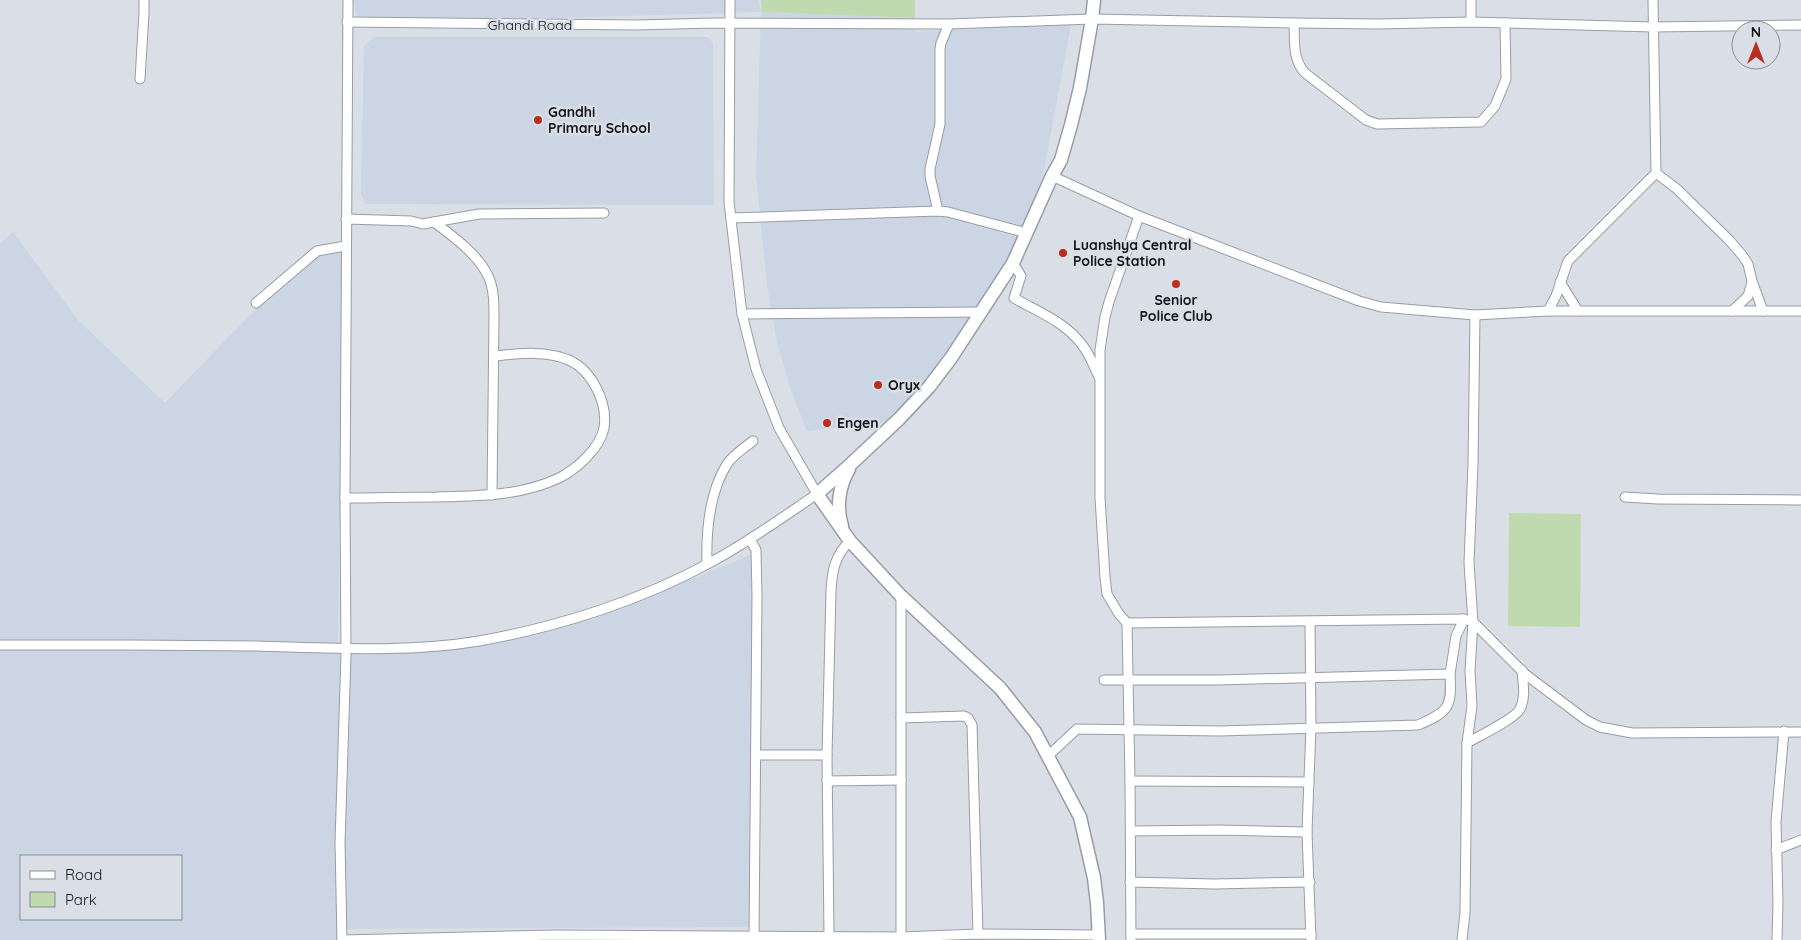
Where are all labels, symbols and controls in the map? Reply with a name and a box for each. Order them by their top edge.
street label: Ghandi Road [488,16,572,34]
north arrow [1731,20,1781,70]
text: N [1751,23,1761,41]
place label: Gandhi Primary School [548,103,651,137]
marker: Gandhi Primary School [532,114,544,126]
place label: Luanshya Central Police Station [1073,236,1192,270]
marker: Luanshya Central Police Station [1057,247,1069,259]
marker: Senior Police Club [1170,278,1182,290]
place label: Senior Police Club [1139,291,1213,325]
place label: Oryx [888,376,920,394]
marker: Oryx [872,379,884,391]
place label: Engen [837,414,879,432]
marker: Engen [821,417,833,429]
legend [20,855,182,920]
text: Road [65,865,102,884]
text: Park [65,890,97,909]

